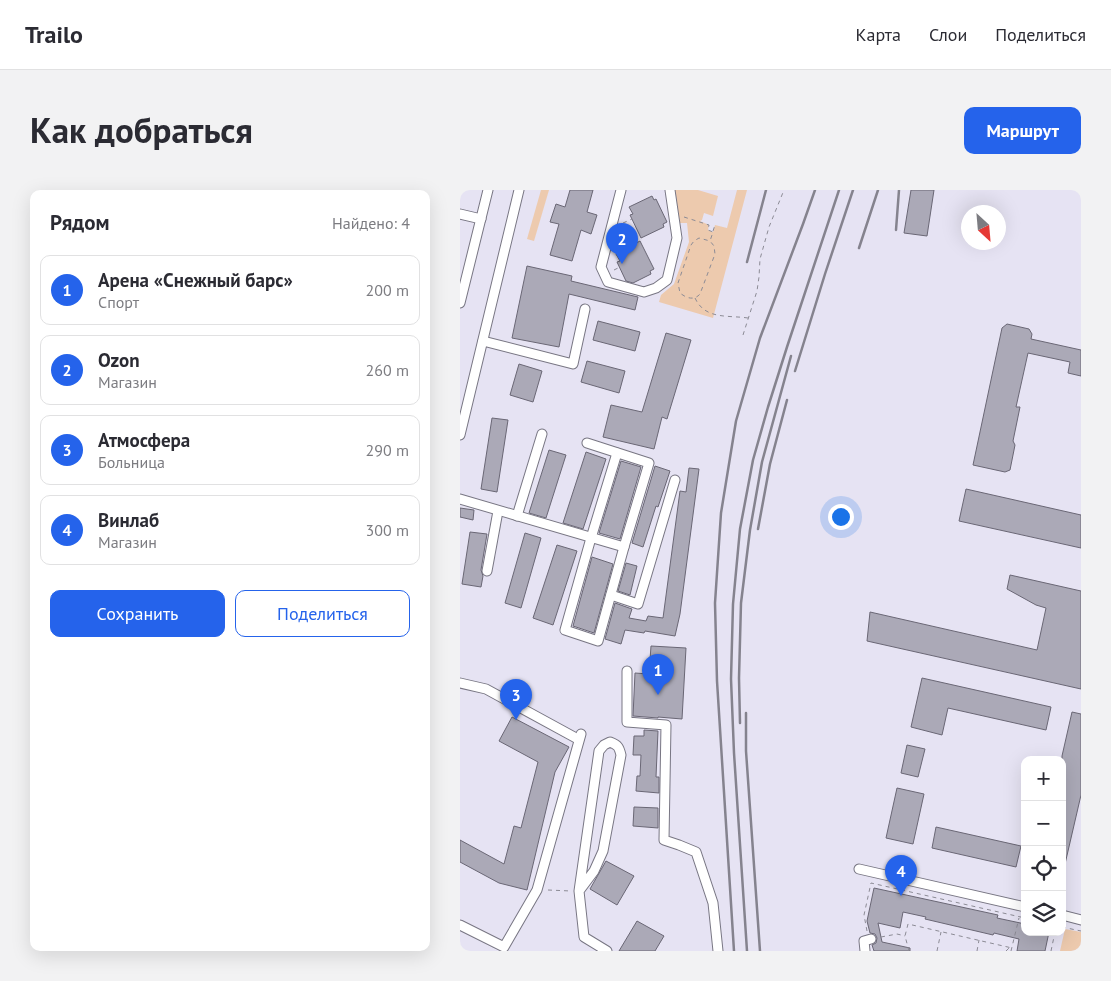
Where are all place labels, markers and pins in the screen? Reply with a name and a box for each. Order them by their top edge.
pin: 2 [606,223,638,264]
pin: 1 [642,654,674,695]
pin: 3 [500,679,532,720]
pin: 4 [885,855,917,896]

